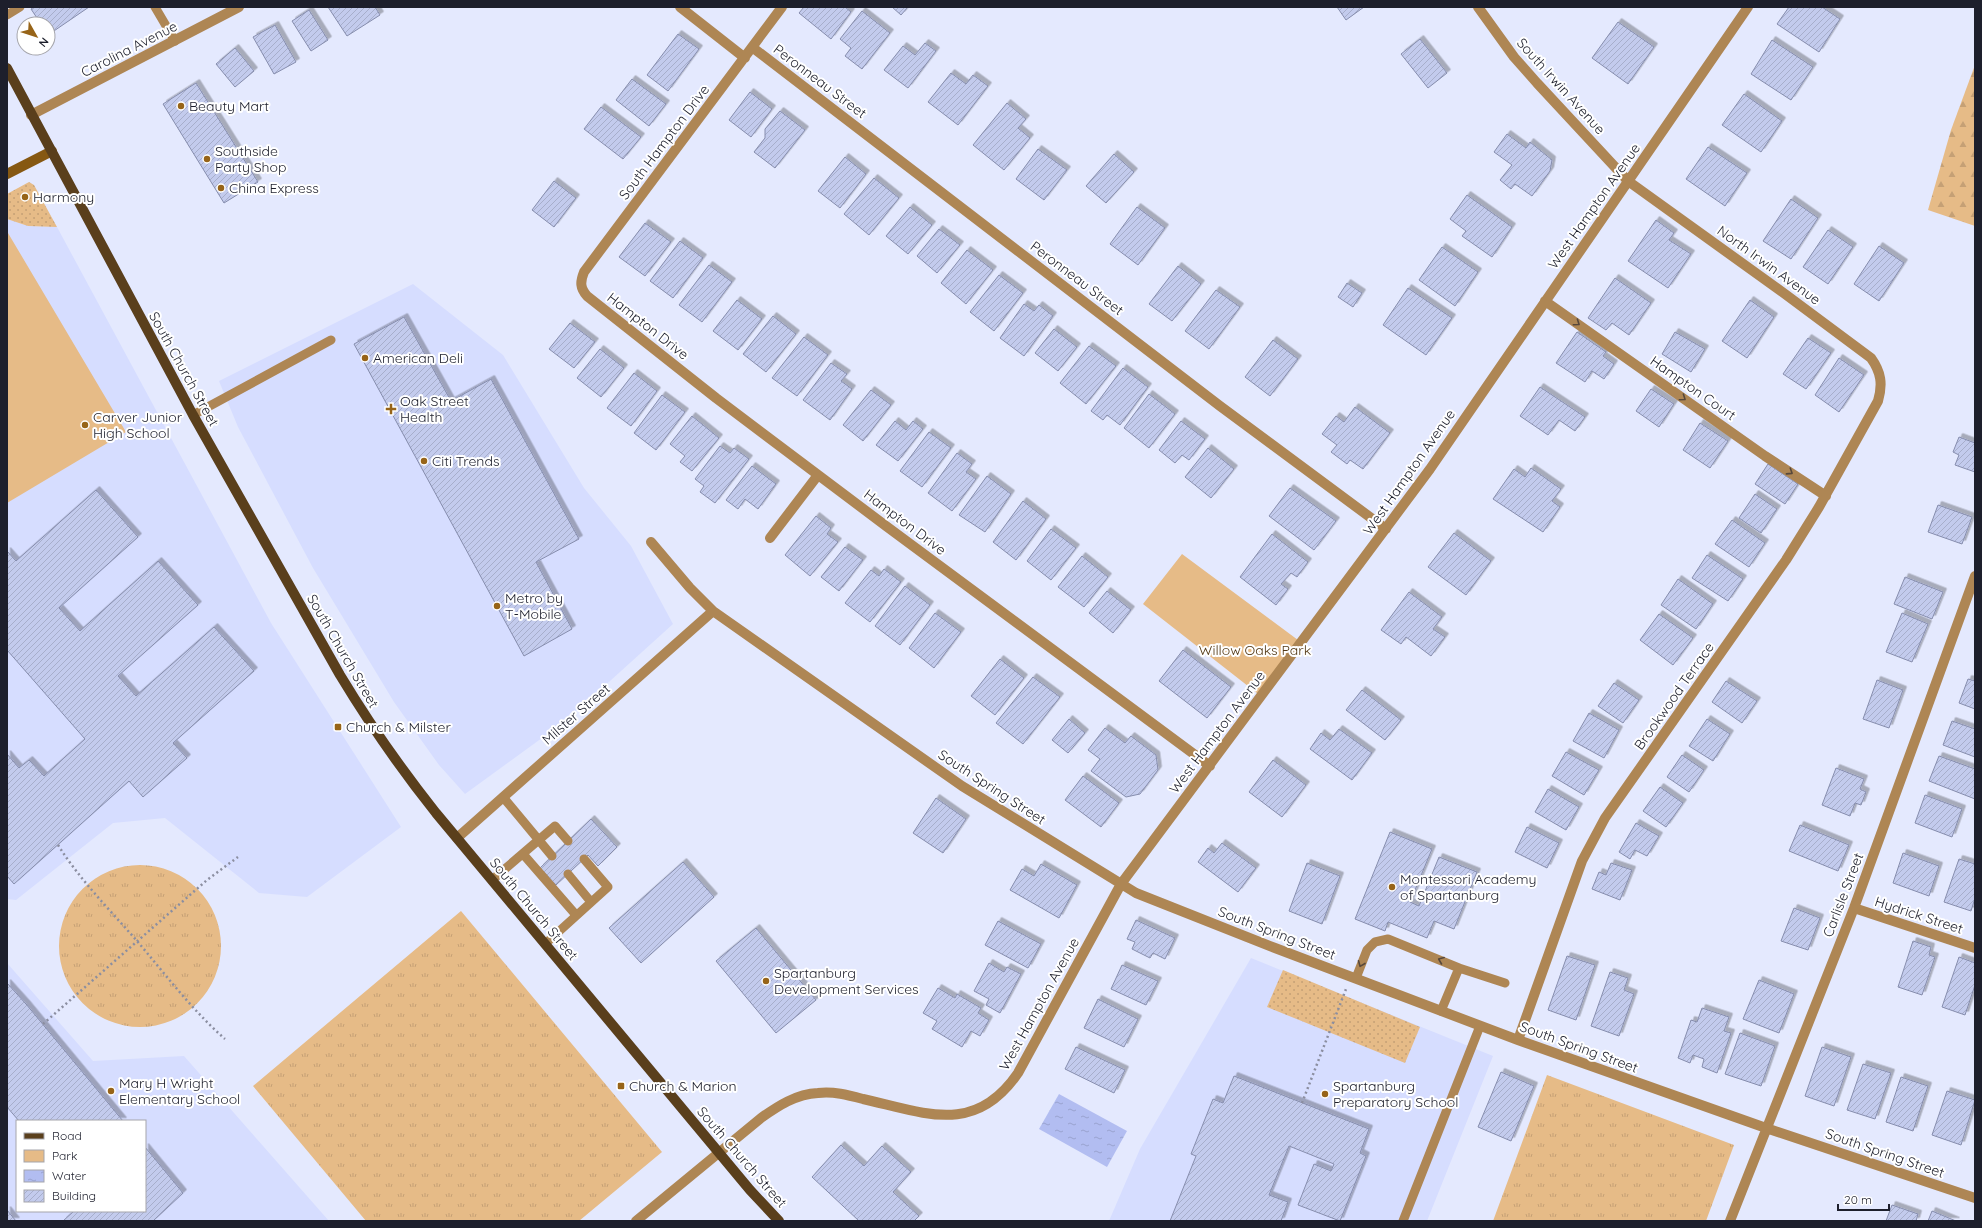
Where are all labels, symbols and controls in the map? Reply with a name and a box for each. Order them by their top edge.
north arrow [16,16,56,56]
street label: Carolina Avenue [78,17,180,81]
street label: South Irwin Avenue [1513,34,1609,138]
text: N [36,35,52,50]
street label: Peronneau Street [770,40,870,122]
street label: South Hampton Drive [615,81,713,203]
place label: Beauty Mart [189,97,269,115]
marker: Beauty Mart [176,101,186,111]
street label: West Hampton Avenue [1544,140,1644,272]
place label: Southside Party Shop [215,142,286,176]
marker: Southside Party Shop [202,154,212,164]
place label: China Express [229,179,319,197]
marker: China Express [216,183,226,193]
place label: Harmony [33,188,94,206]
marker: Harmony [20,192,30,202]
street label: North Irwin Avenue [1714,221,1824,309]
street label: Peronneau Street [1027,237,1127,319]
street label: Hampton Drive [604,289,692,363]
street label: South Church Street [145,309,223,430]
one-way arrow [1572,318,1579,325]
place label: American Deli [373,349,463,367]
street label: Hampton Court [1647,352,1740,424]
marker: American Deli [360,353,370,363]
place label: Oak Street Health [400,392,469,426]
one-way arrow [1679,393,1686,400]
marker: Oak Street Health [385,403,397,415]
street label: West Hampton Avenue [1359,406,1459,538]
place label: Carver Junior High School [93,408,183,442]
marker: Carver Junior High School [80,420,90,430]
place label: Citi Trends [432,452,499,470]
marker: Citi Trends [419,456,429,466]
one-way arrow [1786,467,1793,475]
street label: Hampton Drive [860,485,950,559]
place label: Metro by T-Mobile [505,589,563,623]
street label: South Church Street [303,591,383,711]
marker: Metro by T-Mobile [492,601,502,611]
street label: Brookwood Terrace [1630,639,1718,753]
park label: Willow Oaks Park [1199,641,1311,659]
street label: West Hampton Avenue [1165,667,1269,797]
street label: Milster Street [538,679,614,748]
place label: Church & Milster [346,718,451,736]
marker: Church & Milster [333,722,343,732]
street label: South Spring Street [935,746,1049,829]
street label: Carlisle Street [1819,850,1867,940]
street label: South Church Street [486,854,582,964]
place label: Montessori Academy of Spartanburg [1400,870,1536,904]
marker: Montessori Academy of Spartanburg [1387,882,1397,892]
street label: Hydrick Street [1873,892,1966,938]
street label: South Spring Street [1216,902,1339,964]
street label: West Hampton Avenue [995,934,1083,1074]
one-way arrow [1438,957,1445,965]
one-way arrow [1358,961,1366,968]
place label: Spartanburg Development Services [774,964,919,998]
marker: Spartanburg Development Services [761,976,771,986]
street label: South Spring Street [1517,1017,1641,1077]
place label: Mary H Wright Elementary School [119,1074,240,1108]
place label: Church & Marion [629,1077,737,1095]
place label: Spartanburg Preparatory School [1333,1077,1459,1111]
marker: Church & Marion [616,1081,626,1091]
marker: Mary H Wright Elementary School [106,1086,116,1096]
marker: Spartanburg Preparatory School [1320,1089,1330,1099]
street label: South Church Street [693,1103,791,1211]
legend [16,1120,146,1212]
street label: South Spring Street [1823,1124,1947,1182]
text: Road [52,1128,82,1143]
text: Park [52,1148,77,1163]
text: Water [52,1168,87,1183]
scale bar [1838,1186,1889,1212]
text: Building [52,1188,96,1203]
text: 20 m [1844,1192,1872,1207]

